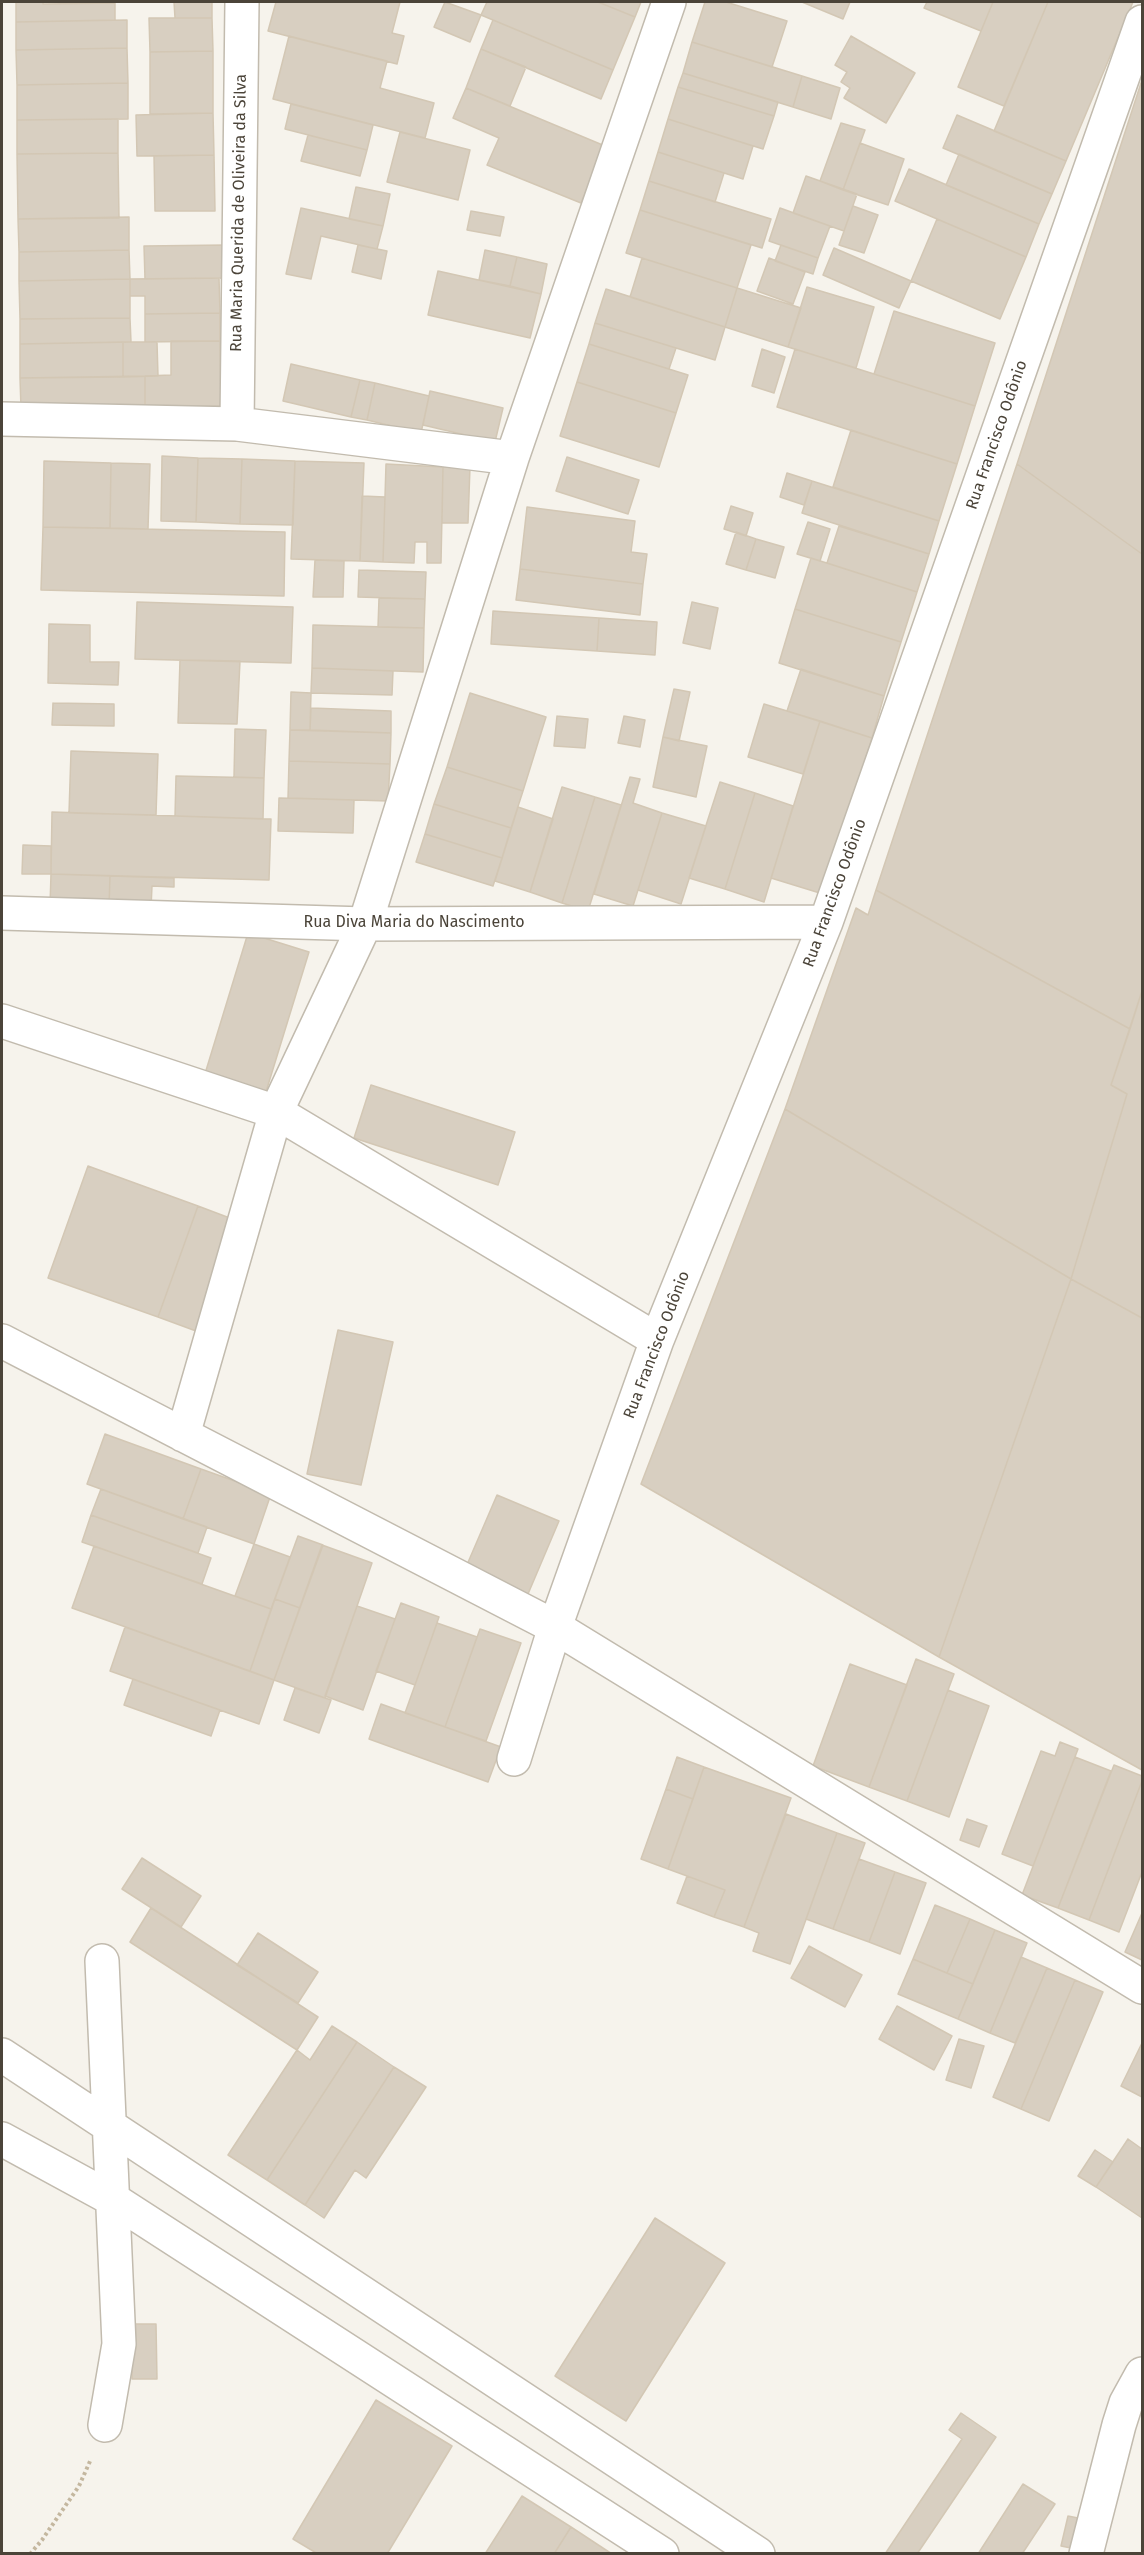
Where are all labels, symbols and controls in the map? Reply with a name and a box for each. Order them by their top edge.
street label: Rua Maria Querida de Oliveira da Silva [227,74,251,352]
street label: Rua Francisco Odônio [962,358,1032,512]
street label: Rua Francisco Odônio [799,816,871,970]
street label: Rua Diva Maria do Nascimento [303,913,525,933]
street label: Rua Francisco Odônio [620,1268,694,1422]

